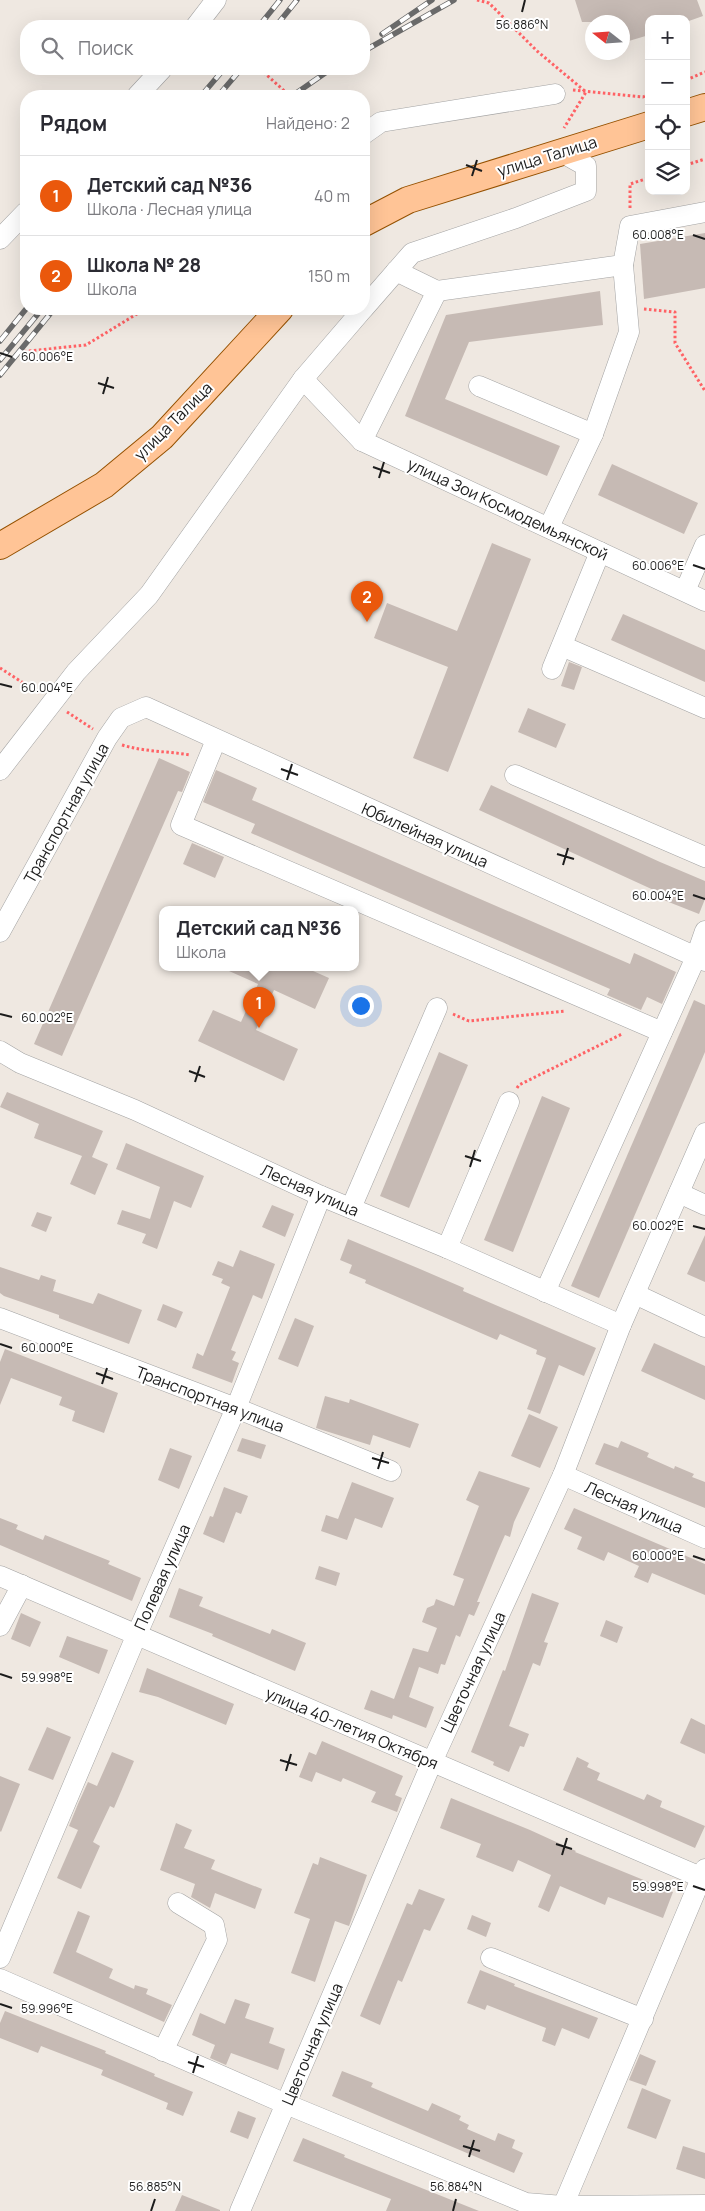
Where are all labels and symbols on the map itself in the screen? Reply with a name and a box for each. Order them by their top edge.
north arrow [585,15,630,60]
text: 56.886°N [496,16,548,33]
street label: улица Талица [495,130,599,182]
text: 60.008°E [632,226,684,243]
text: 60.006°E [21,348,73,365]
street label: улица Талица [129,377,217,465]
street label: улица Зои Космодемьянской [404,453,612,565]
text: 60.006°E [632,557,684,574]
pin: 2 [351,581,383,622]
text: 60.004°E [21,679,73,696]
street label: Транспортная улица [18,739,114,887]
street label: Юбилейная улица [358,797,492,873]
text: 60.004°E [632,887,684,904]
pin: 1 [243,987,275,1028]
your location [348,993,374,1019]
text: 60.002°E [21,1009,73,1026]
street label: Лесная улица [258,1159,362,1221]
text: 60.002°E [632,1217,684,1234]
text: 60.000°E [21,1339,73,1356]
street label: Транспортная улица [133,1361,287,1437]
street label: Лесная улица [582,1476,686,1538]
street label: Полевая улица [129,1521,195,1633]
text: 60.000°E [632,1547,684,1564]
street label: Цветочная улица [435,1608,511,1736]
text: 59.998°E [21,1669,73,1686]
street label: улица 40-летия Октября [262,1682,442,1774]
text: 59.998°E [632,1878,684,1895]
street label: Цветочная улица [276,1979,348,2109]
text: 59.996°E [21,2000,73,2017]
text: 56.885°N [129,2178,181,2195]
text: 56.884°N [430,2178,482,2195]

